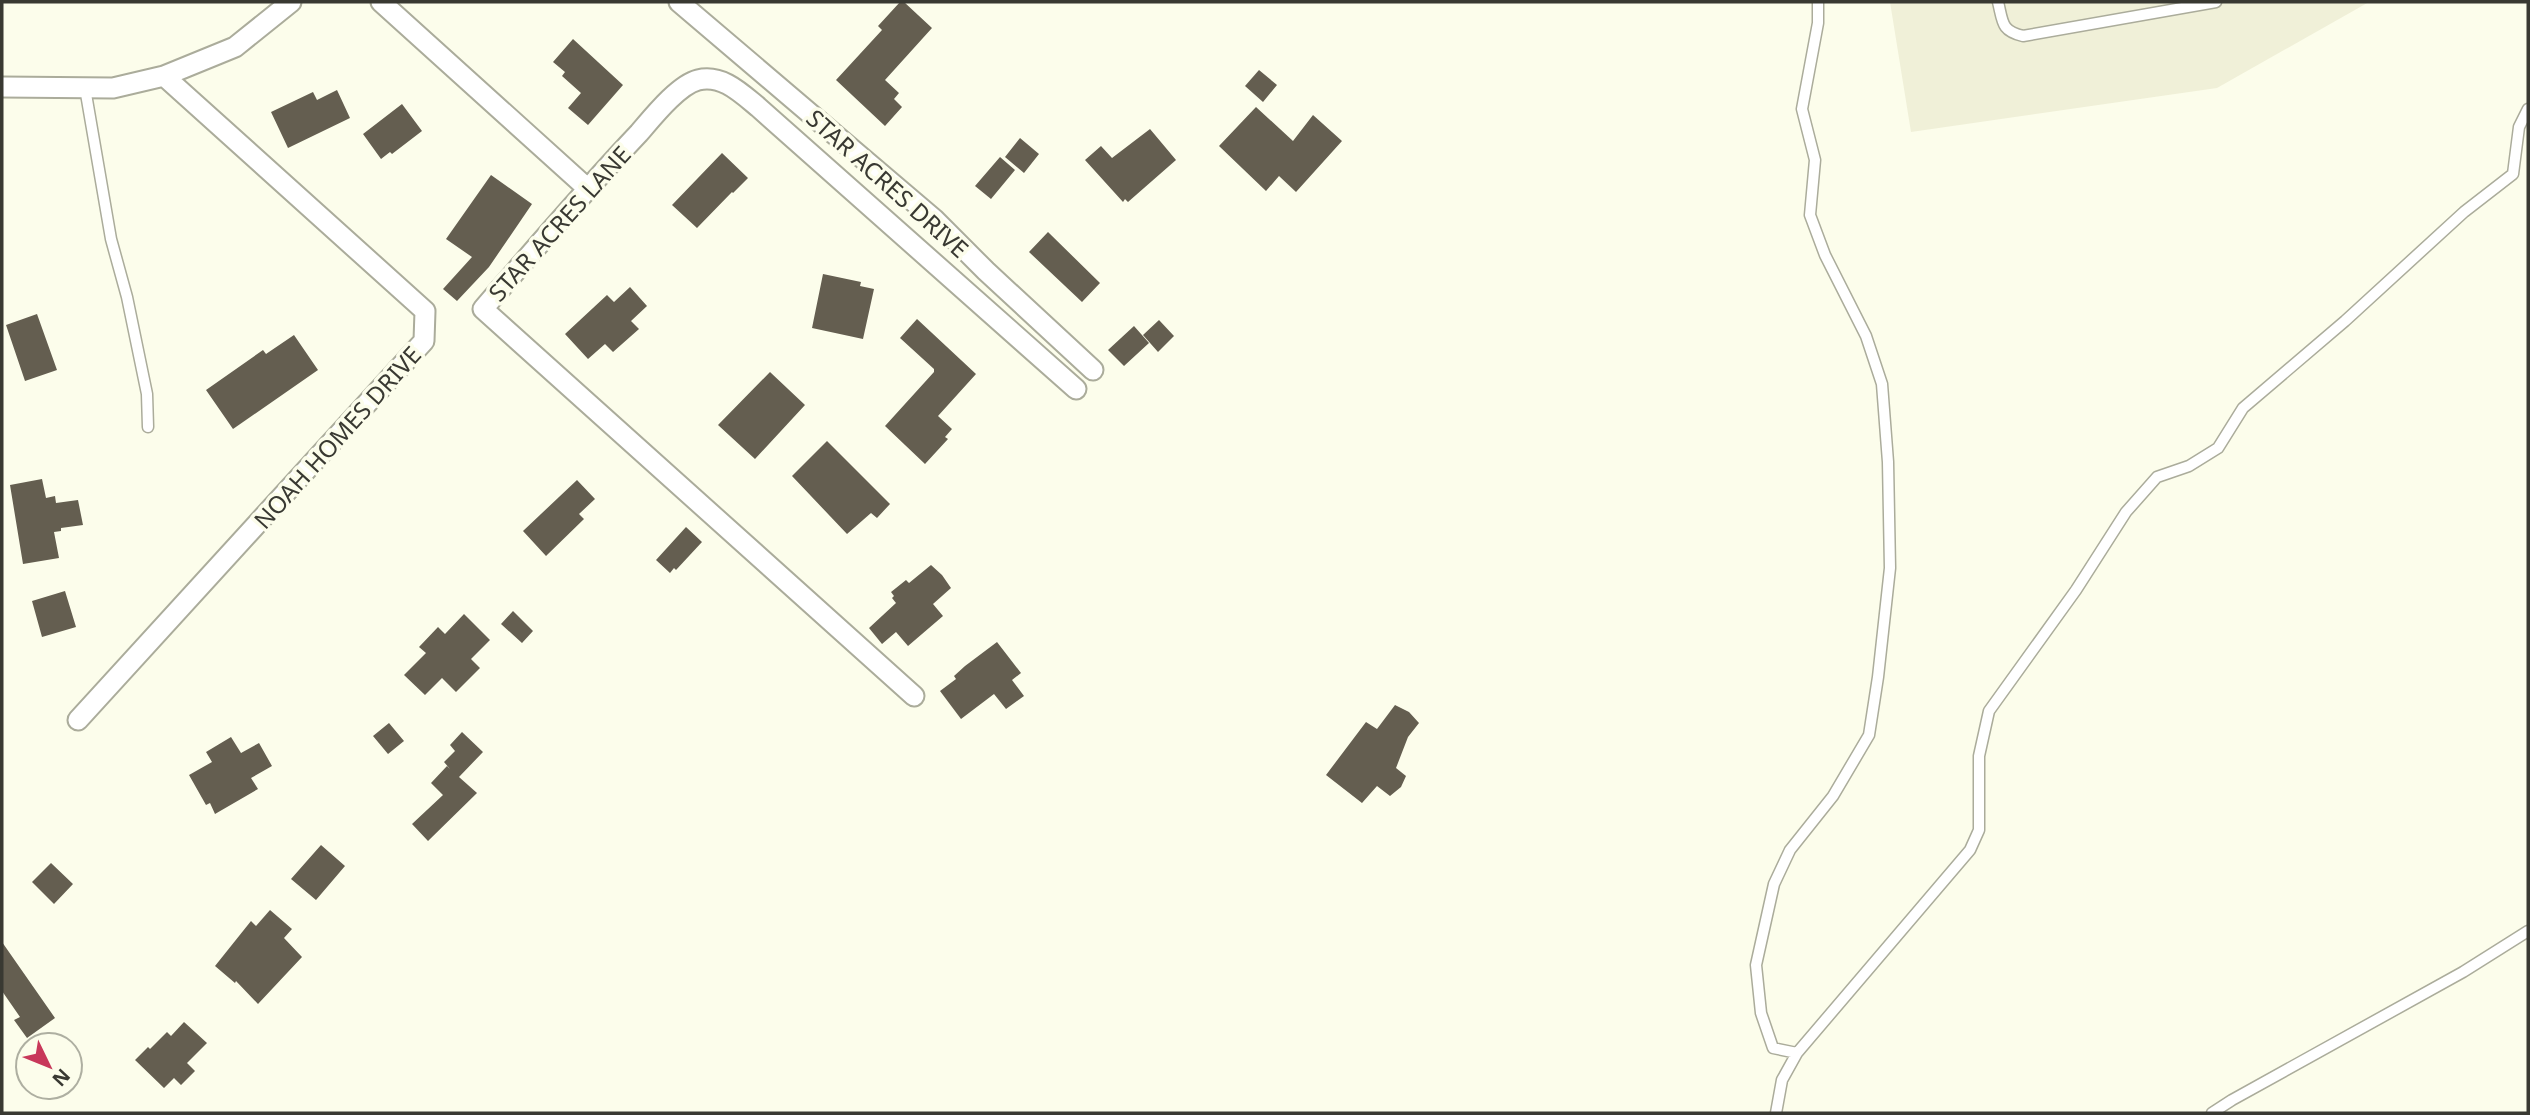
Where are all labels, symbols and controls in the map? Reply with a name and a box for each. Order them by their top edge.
street label: STAR ACRES DRIVE [800,101,976,265]
street label: STAR ACRES LANE [480,138,638,308]
street label: NOAH HOMES DRIVE [246,339,428,535]
north arrow [14,1031,84,1101]
text: N [47,1063,76,1092]

